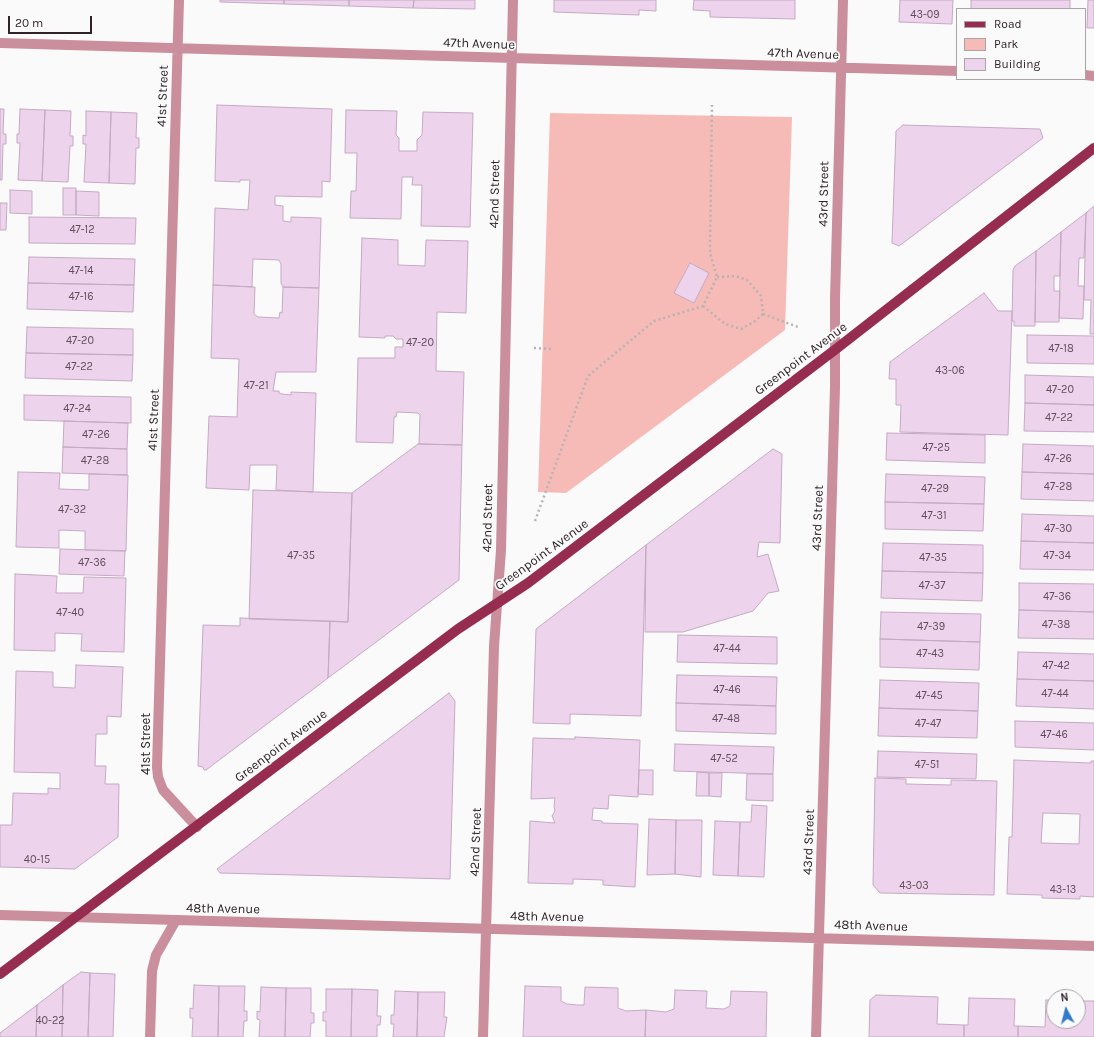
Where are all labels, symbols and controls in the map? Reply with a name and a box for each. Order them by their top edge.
scale bar [10,8,94,34]
house number: 43-09 [910,8,940,22]
legend [956,8,1086,80]
text: 20 m [15,16,43,30]
text: Road [994,17,1022,31]
street label: 47th Avenue [443,35,515,53]
text: Park [994,37,1018,51]
street label: 47th Avenue [767,45,839,63]
text: Building [994,57,1040,71]
street label: 41st Street [154,65,172,127]
street label: 42nd Street [487,159,503,229]
street label: 43rd Street [816,161,832,227]
house number: 47-12 [69,223,95,237]
house number: 47-14 [69,264,93,278]
house number: 47-16 [68,290,94,304]
street label: Greenpoint Avenue [752,319,850,399]
house number: 47-20 [66,334,94,348]
house number: 47-20 [406,336,434,350]
house number: 47-18 [1048,342,1074,356]
house number: 47-22 [65,360,93,374]
house number: 43-06 [935,364,965,378]
house number: 47-21 [243,379,269,393]
house number: 47-20 [1046,383,1074,397]
street label: 41st Street [145,389,163,451]
house number: 47-24 [63,402,91,416]
house number: 47-22 [1045,411,1073,425]
house number: 47-26 [82,428,110,442]
house number: 47-25 [922,441,950,455]
house number: 47-26 [1044,452,1072,466]
house number: 47-28 [81,454,109,468]
house number: 47-28 [1044,480,1072,494]
house number: 47-29 [921,482,949,496]
street label: 42nd Street [480,483,496,553]
street label: 43rd Street [809,485,827,551]
house number: 47-32 [58,503,86,517]
house number: 47-31 [921,509,947,523]
street label: Greenpoint Avenue [492,516,592,594]
house number: 47-30 [1044,522,1072,536]
house number: 47-35 [287,549,315,563]
house number: 47-34 [1043,549,1071,563]
house number: 47-35 [919,551,947,565]
house number: 47-36 [78,556,106,570]
house number: 47-37 [919,579,945,593]
house number: 47-36 [1043,590,1071,604]
house number: 47-40 [56,606,84,620]
house number: 47-38 [1042,618,1070,632]
house number: 47-39 [917,620,945,634]
house number: 47-44 [713,642,741,656]
house number: 47-43 [916,647,944,661]
house number: 47-42 [1042,659,1070,673]
house number: 47-46 [713,683,741,697]
house number: 47-44 [1041,687,1069,701]
house number: 47-45 [915,689,943,703]
street label: Greenpoint Avenue [232,706,330,786]
house number: 47-48 [712,712,740,726]
street label: 41st Street [138,713,154,775]
house number: 47-47 [915,717,941,731]
house number: 47-46 [1040,728,1068,742]
house number: 47-52 [710,752,738,766]
house number: 47-51 [915,758,939,772]
street label: 42nd Street [467,807,485,877]
street label: 43rd Street [800,809,818,875]
house number: 40-15 [24,853,50,867]
house number: 43-03 [899,879,929,893]
house number: 43-13 [1050,883,1076,897]
street label: 48th Avenue [186,901,260,917]
street label: 48th Avenue [510,909,584,925]
street label: 48th Avenue [834,917,908,935]
north arrow [1046,989,1086,1029]
text: N [1060,991,1069,1005]
house number: 40-22 [35,1014,65,1028]

